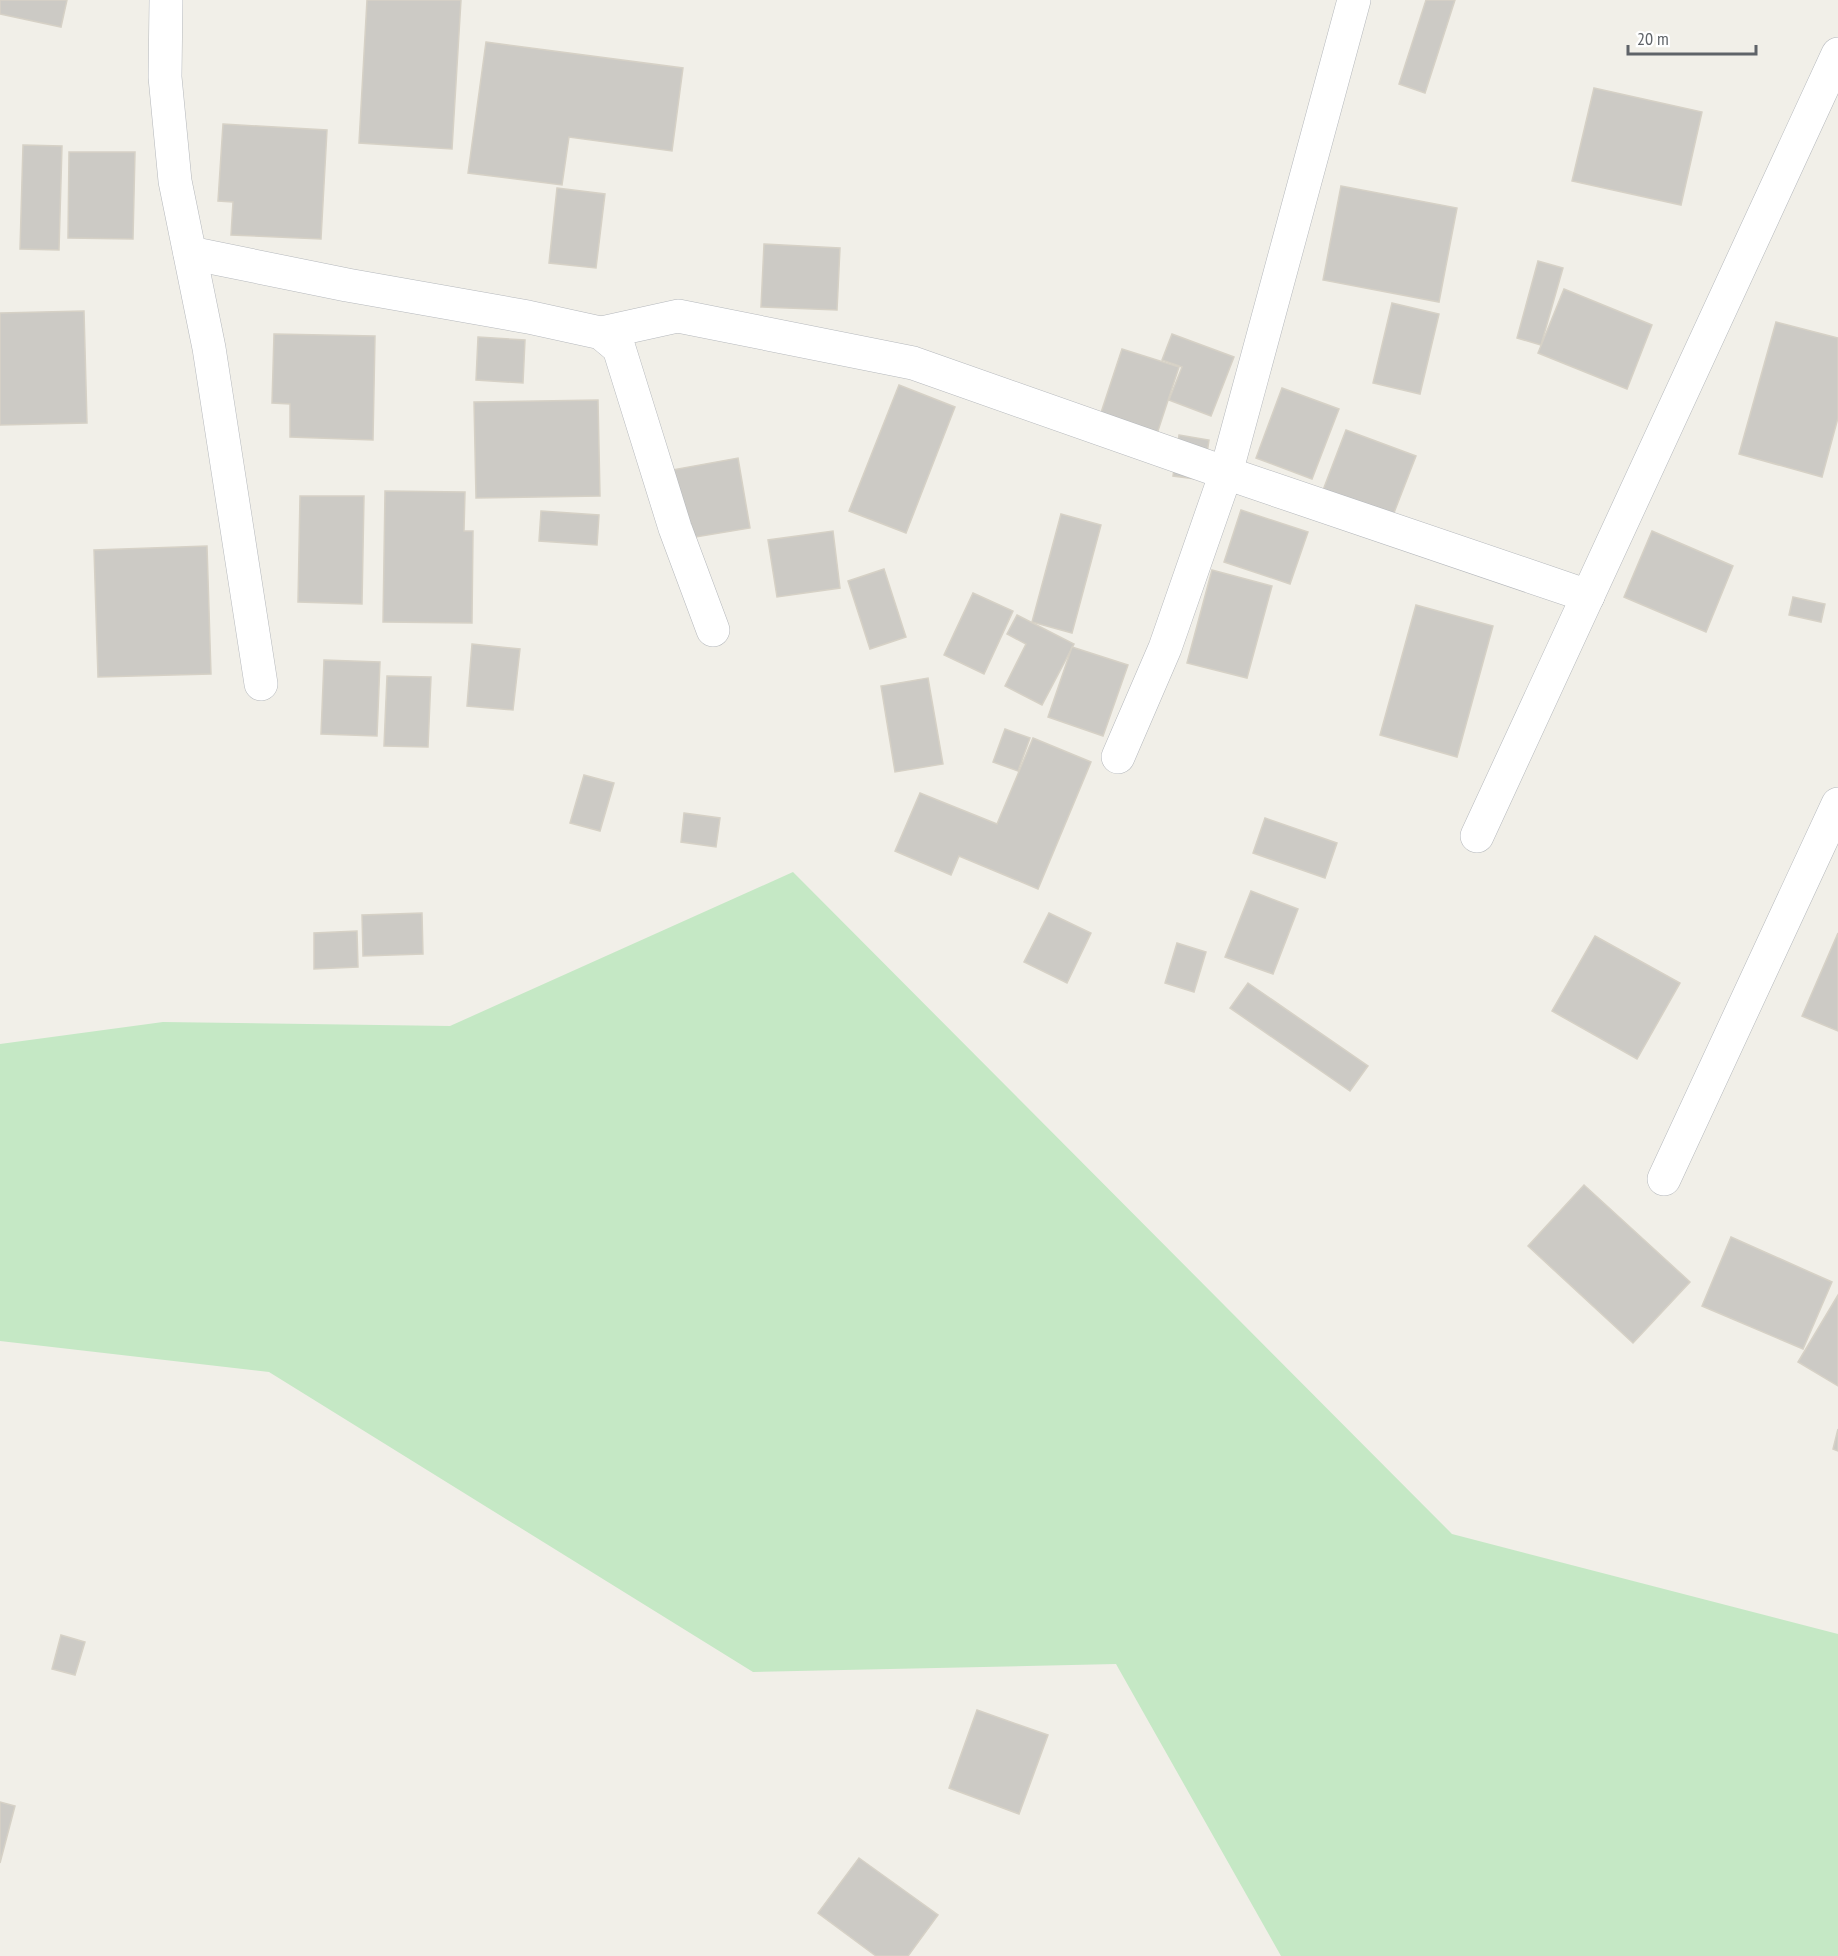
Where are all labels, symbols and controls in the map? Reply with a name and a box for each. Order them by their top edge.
scale bar [1628,18,1756,56]
text: 20 m [1637,27,1669,50]

